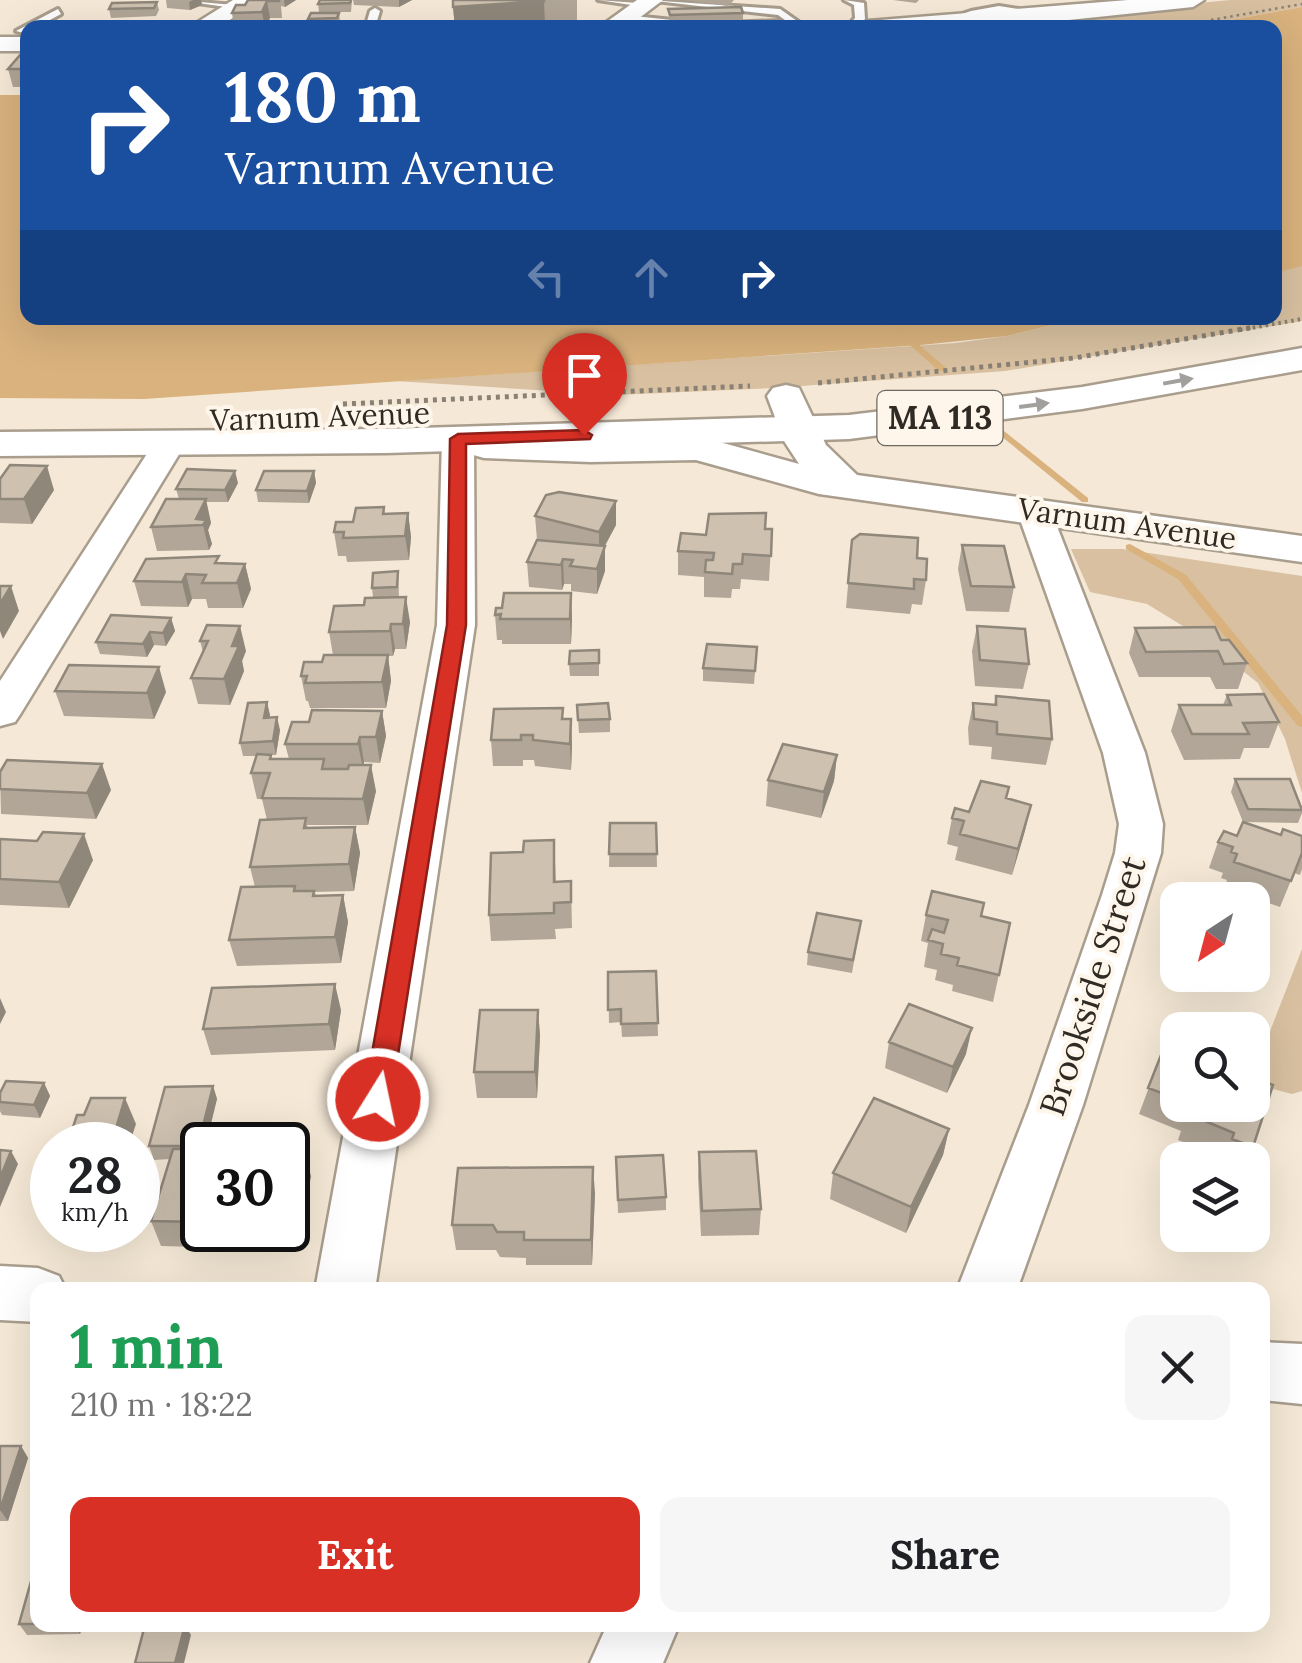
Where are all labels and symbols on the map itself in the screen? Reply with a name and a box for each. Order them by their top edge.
pin [542,333,627,436]
one-way arrow [1162,373,1193,389]
road number: MA 113 [878,391,1002,445]
street label: Varnum Avenue [208,393,431,439]
one-way arrow [1018,396,1050,412]
street label: Varnum Avenue [1015,489,1239,557]
street label: Brookside Street [1029,850,1156,1121]
north arrow [1160,882,1270,992]
position arrow [326,1047,430,1151]
speed limit sign: 30 [180,1122,310,1252]

